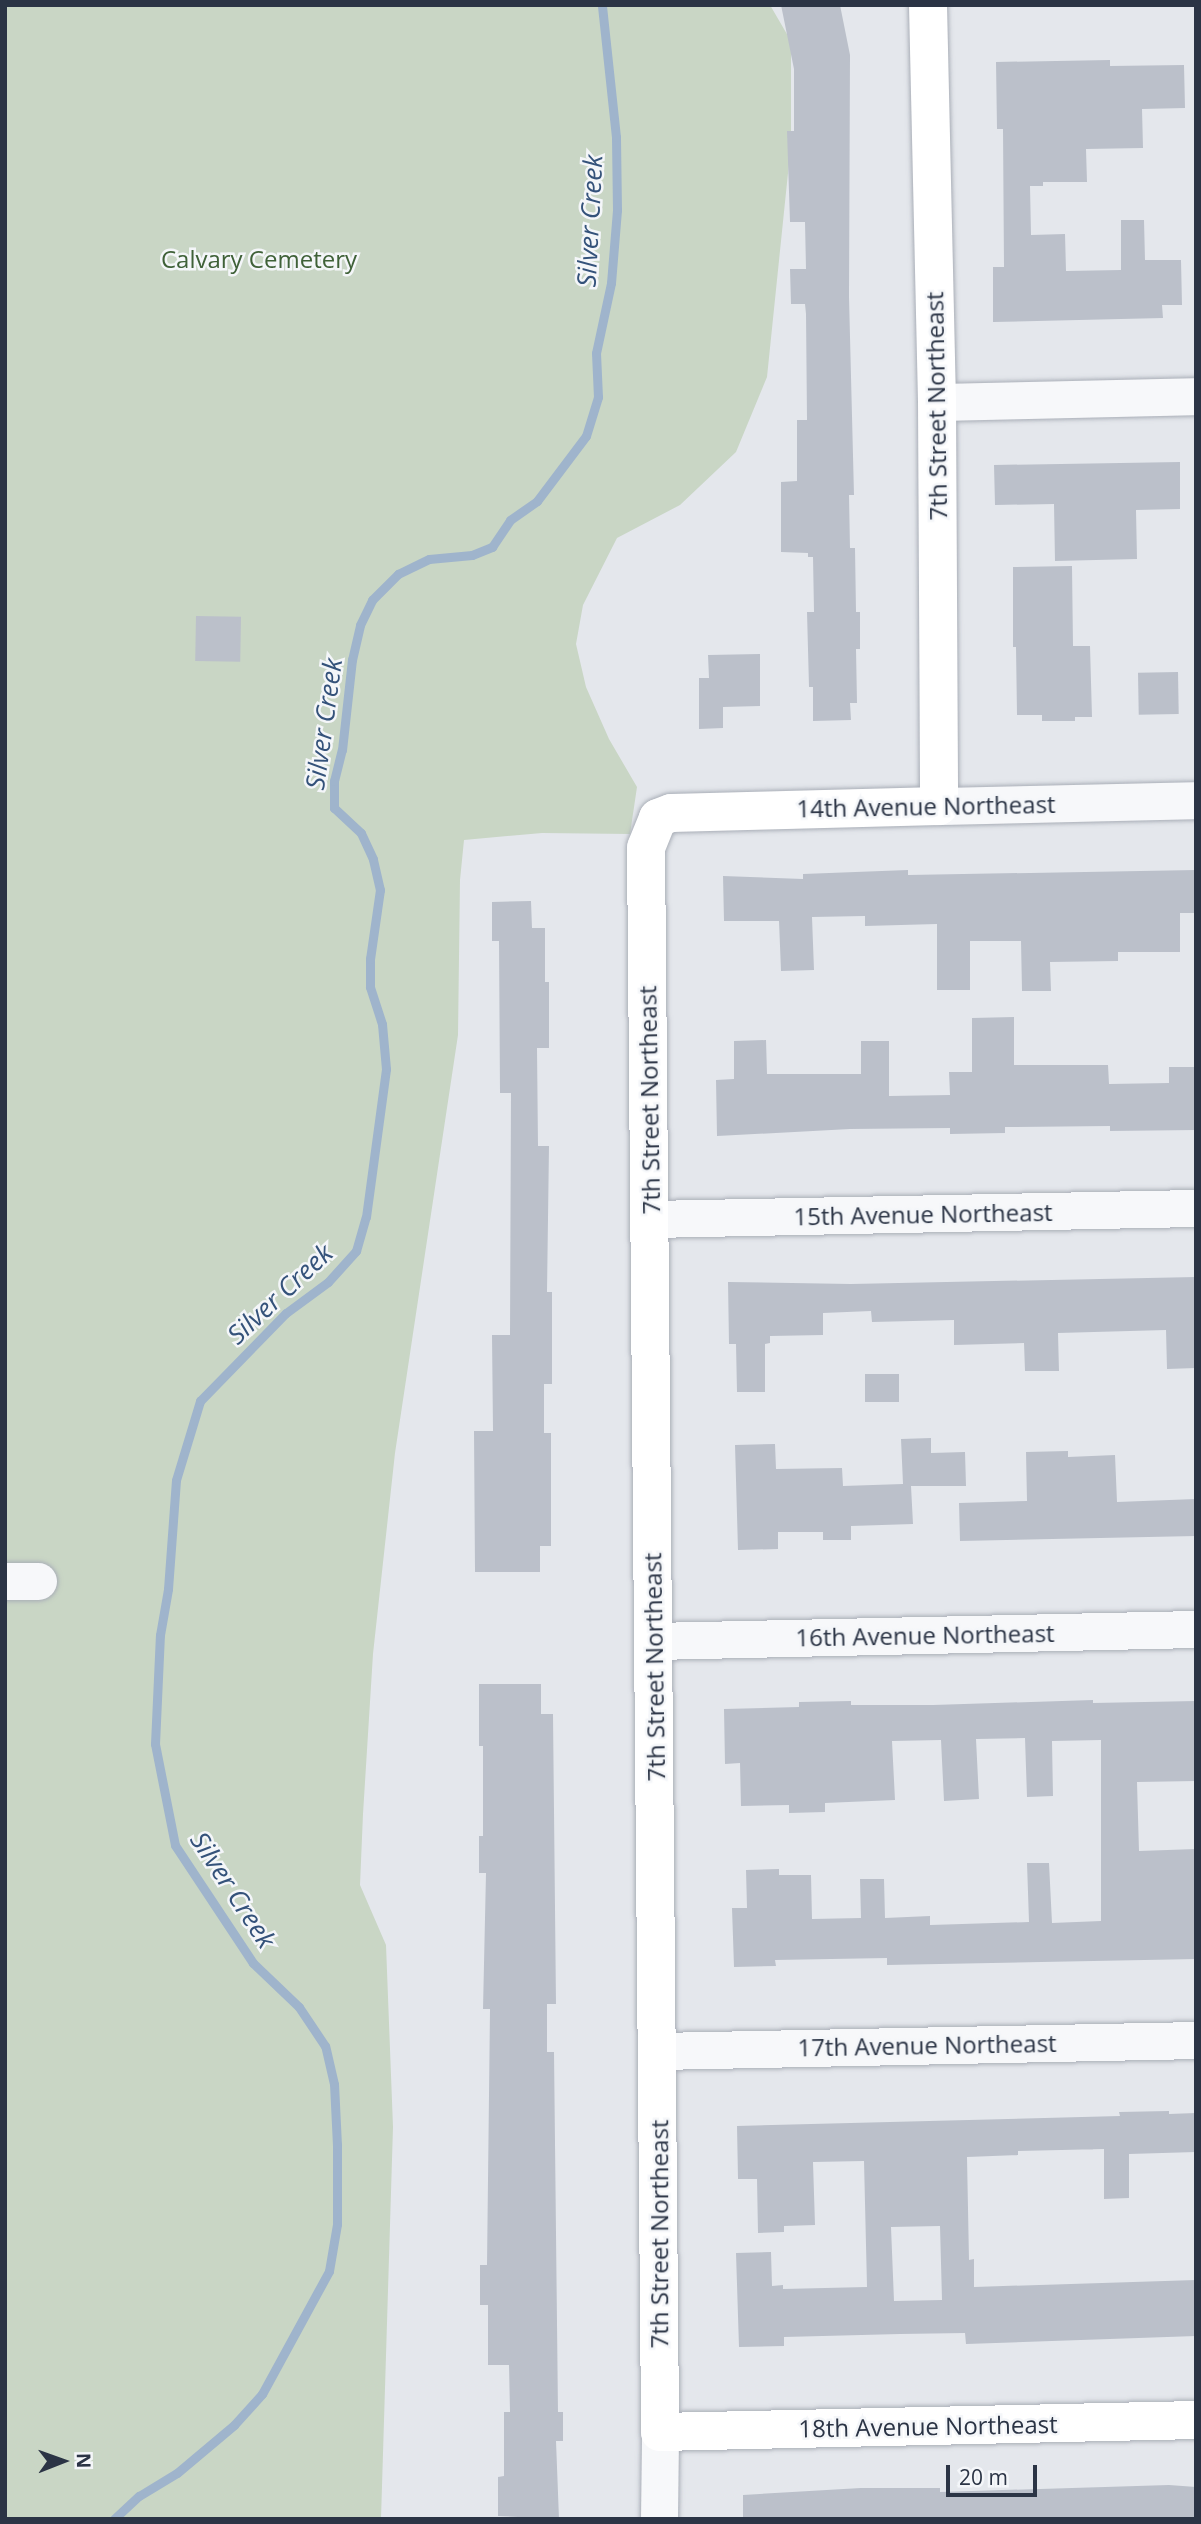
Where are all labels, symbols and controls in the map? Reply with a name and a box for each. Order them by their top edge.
water label: Silver Creek [571,154,609,288]
park label: Calvary Cemetery [161,245,357,273]
street label: 7th Street Northeast [920,291,952,521]
water label: Silver Creek [299,656,349,792]
street label: 14th Avenue Northeast [796,789,1056,823]
street label: 7th Street Northeast [633,985,665,1215]
street label: 15th Avenue Northeast [793,1197,1053,1231]
water label: Silver Creek [221,1237,339,1351]
street label: 7th Street Northeast [638,1552,670,1782]
street label: 16th Avenue Northeast [795,1618,1055,1652]
water label: Silver Creek [184,1826,282,1954]
street label: 17th Avenue Northeast [797,2028,1057,2062]
street label: 7th Street Northeast [645,2120,673,2348]
street label: 18th Avenue Northeast [798,2409,1058,2443]
north arrow [28,2426,98,2496]
scale bar [949,2450,1040,2494]
text: N [71,2453,97,2469]
text: 20 m [959,2463,1008,2491]

